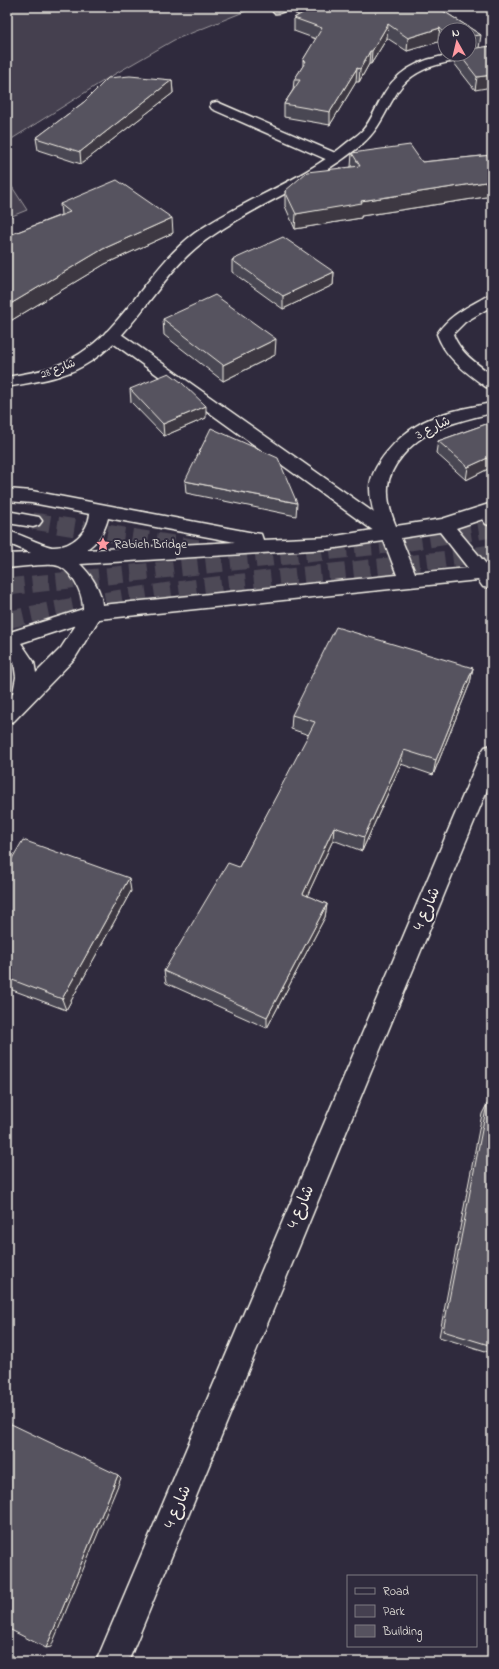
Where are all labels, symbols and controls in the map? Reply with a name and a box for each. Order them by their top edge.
north arrow [437,22,477,62]
text: N [451,25,461,42]
street label: شارع 28 [38,355,78,383]
street label: شارع 3 [412,411,454,445]
place label: Rabieh Bridge [114,535,187,555]
place icon: Rabieh Bridge [95,536,111,552]
street label: شارع 4 [407,883,447,935]
street label: شارع 4 [281,1181,321,1233]
street label: شارع 4 [158,1481,198,1533]
legend [347,1575,477,1647]
text: Road [383,1583,409,1601]
text: Park [383,1603,405,1621]
text: Building [382,1623,422,1642]

